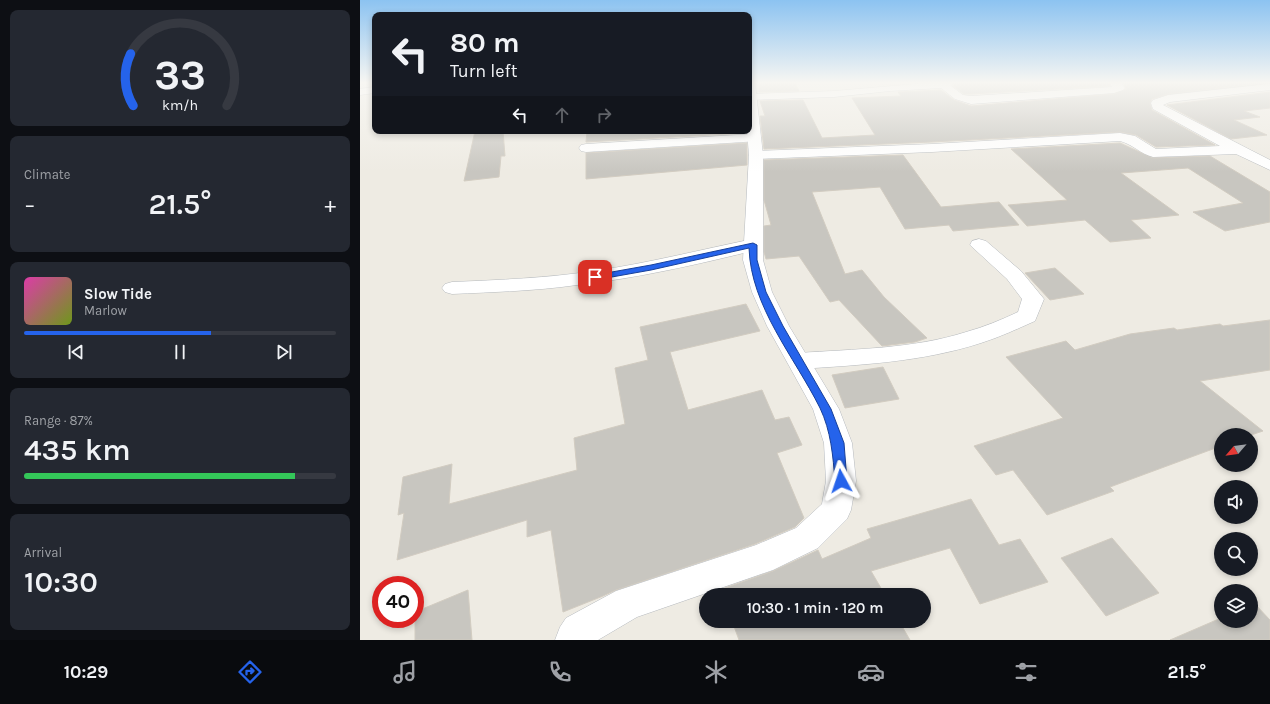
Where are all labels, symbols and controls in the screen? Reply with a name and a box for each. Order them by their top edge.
text: 80 m [450,26,519,59]
icon: left [384,28,436,80]
text: 33 [154,51,206,99]
text: Turn left [450,60,518,82]
text: km/h [162,97,198,114]
icon: left [509,104,531,126]
icon: ahead [551,104,573,126]
icon: right [593,104,615,126]
text: Climate [24,167,70,182]
text: 21.5° [148,186,212,222]
text: − [24,192,36,218]
text: + [324,192,336,218]
pin [578,260,612,294]
icon: arrive [584,266,606,288]
text: Slow Tide [84,285,152,303]
text: Marlow [84,303,127,318]
icon: previous [65,341,87,363]
icon: pause [169,341,191,363]
icon: next [273,341,295,363]
text: Range · 87% [24,413,93,428]
north arrow [1214,428,1258,472]
map controls [1214,428,1258,628]
text: 435 km [24,432,131,468]
position arrow [820,460,862,502]
button: sound [1214,480,1258,524]
button: search [1214,532,1258,576]
text: Arrival [24,545,62,560]
text: 10:30 [24,564,98,600]
speed limit sign: 40 [372,576,424,628]
button: layers [1214,584,1258,628]
text: 10:30 · 1 min · 120 m [747,599,883,617]
icon: directions [236,658,264,686]
icon: music [391,658,419,686]
icon: phone [546,658,574,686]
icon: climate [702,658,730,686]
icon: car [857,658,885,686]
icon: filters [1012,658,1040,686]
text: 10:29 [64,661,108,683]
text: 21.5° [1168,661,1206,683]

